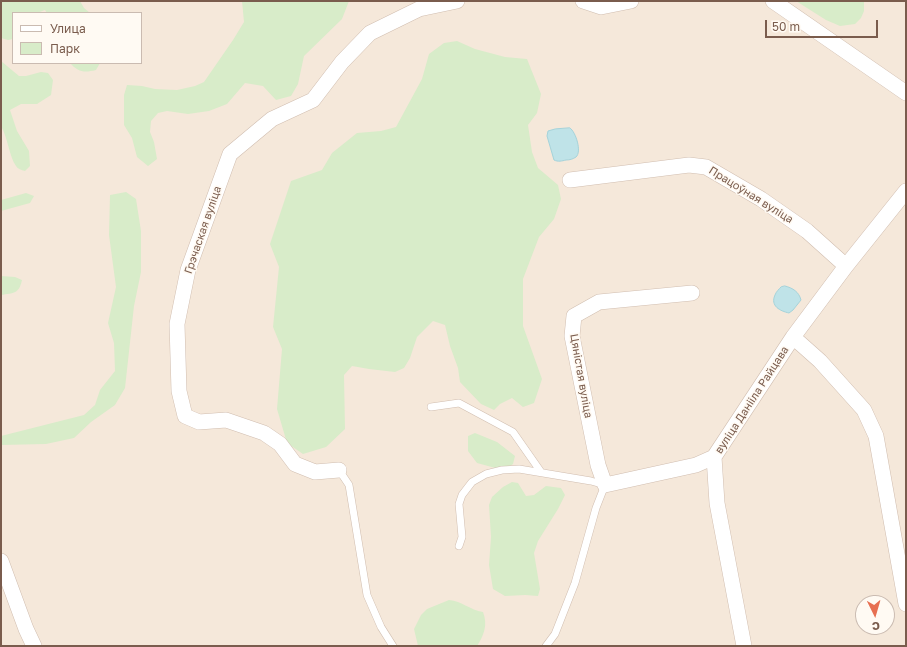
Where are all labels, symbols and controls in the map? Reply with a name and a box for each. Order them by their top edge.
legend [12,12,142,64]
scale bar [767,12,880,38]
text: 50 m [772,19,800,34]
text: Улица [50,21,86,36]
text: Парк [50,41,80,56]
street label: Працоўная вуліца [706,164,796,226]
street label: Грэчаская вуліца [182,184,224,276]
street label: Цяністая вуліца [567,333,595,419]
street label: вуліца Данііла Райцава [712,344,792,456]
north arrow [855,595,895,635]
text: С [872,620,880,633]

